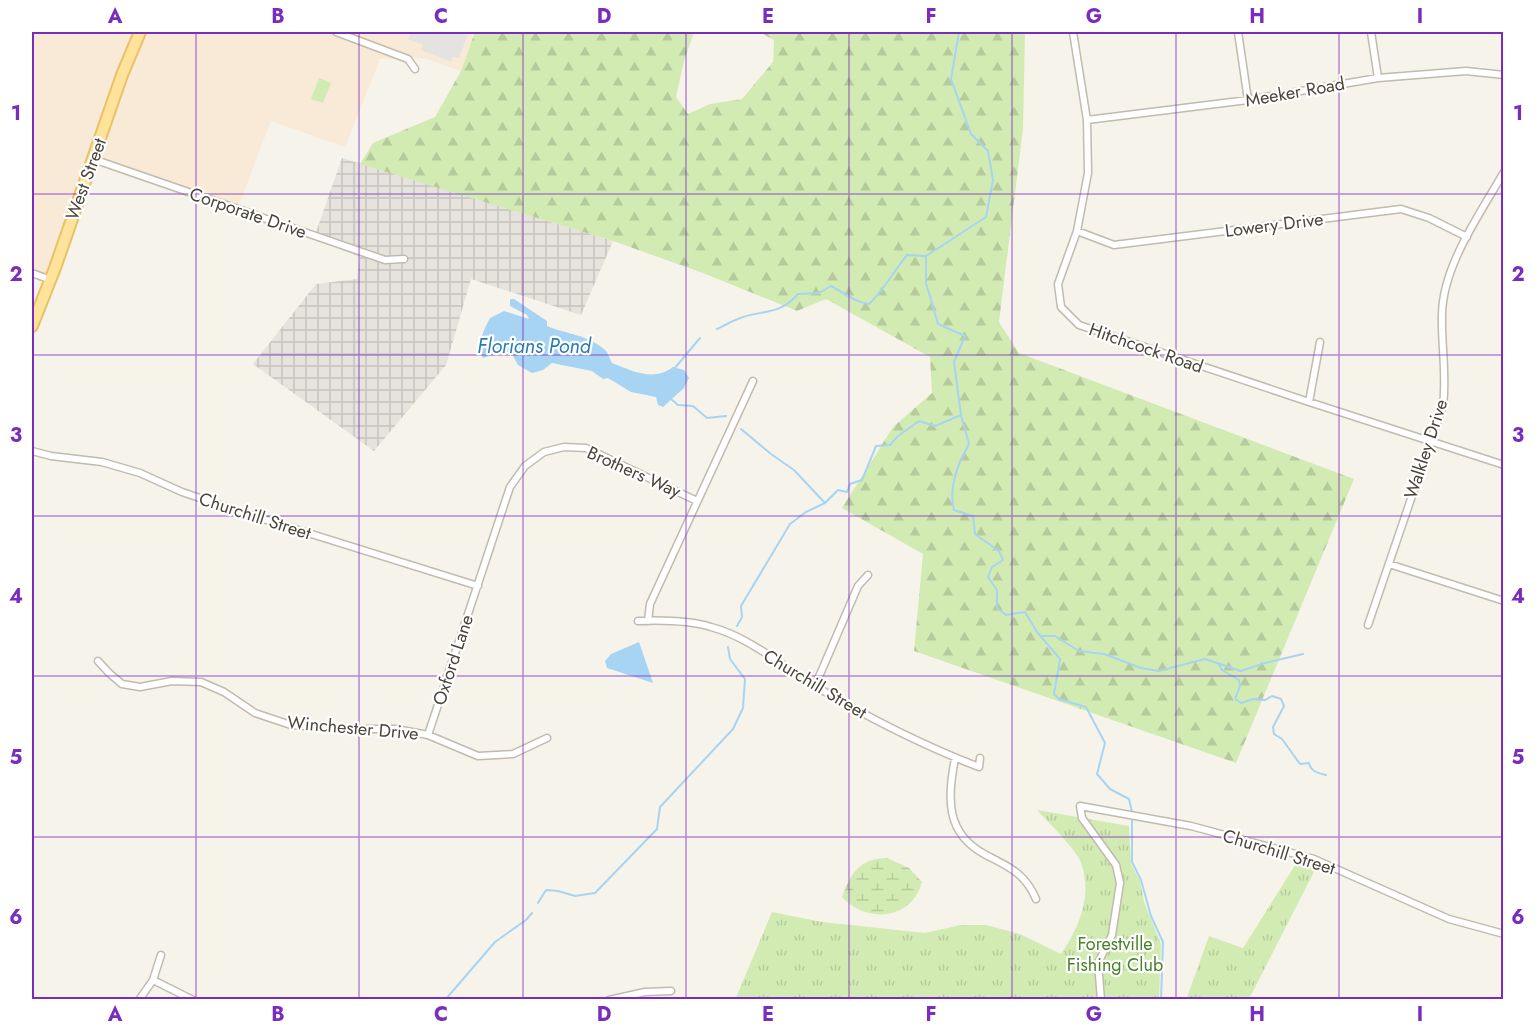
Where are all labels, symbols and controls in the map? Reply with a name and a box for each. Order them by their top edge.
text: A [107,2,123,31]
text: B [271,2,285,31]
text: C [434,2,448,31]
text: D [597,2,611,31]
text: E [762,2,774,31]
text: F [925,2,937,31]
text: G [1086,2,1102,31]
text: H [1249,2,1265,31]
text: I [1417,2,1423,31]
street label: Meeker Road [1243,70,1347,114]
text: 1 [11,99,21,128]
text: 1 [1513,99,1523,128]
street label: West Street [59,134,113,224]
street label: Corporate Drive [186,181,310,245]
street label: Lowery Drive [1223,206,1325,244]
text: 2 [9,260,23,289]
text: 2 [1511,260,1525,289]
street label: Hitchcock Road [1085,316,1207,380]
water label: Florians Pond [477,332,592,361]
street label: Walkley Drive [1398,396,1454,502]
text: 3 [10,421,22,450]
text: 3 [1512,421,1524,450]
street label: Brothers Way [583,440,685,504]
street label: Churchill Street [196,486,315,547]
text: 4 [9,582,23,611]
text: 4 [1511,582,1525,611]
street label: Oxford Lane [426,611,480,709]
street label: Churchill Street [758,643,872,725]
street label: Winchester Drive [286,709,420,747]
text: 5 [10,743,23,772]
text: 5 [1512,743,1525,772]
street label: Churchill Street [1219,823,1339,882]
text: 6 [9,903,23,932]
text: 6 [1511,903,1525,932]
park label: Forestville Fishing Club [1067,931,1163,978]
text: A [107,1000,123,1029]
text: B [271,1000,285,1029]
text: C [434,1000,448,1029]
text: D [597,1000,611,1029]
text: E [762,1000,774,1029]
text: F [925,1000,937,1029]
text: G [1086,1000,1102,1029]
text: H [1249,1000,1265,1029]
text: I [1417,1000,1423,1029]

